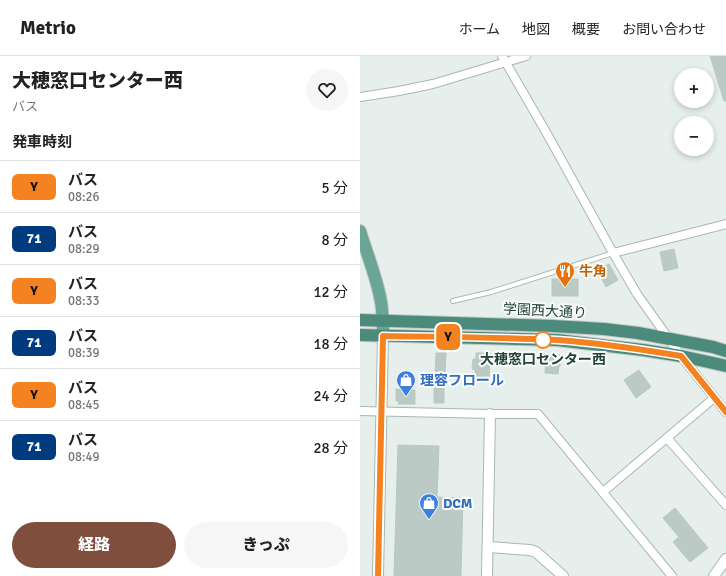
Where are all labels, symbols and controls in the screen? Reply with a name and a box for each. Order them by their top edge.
text: Metrio [20,16,76,40]
text: ホーム [458,21,500,38]
text: 地図 [522,21,550,38]
text: 概要 [572,21,600,38]
text: お問い合わせ [622,21,706,38]
map controls [674,68,714,156]
button: + [674,68,714,108]
text: 大穂窓口センター西 [12,69,183,93]
button: heart [306,69,348,111]
text: バス [12,99,38,115]
button: − [674,116,714,156]
text: 発車時刻 [12,133,72,151]
text: バス [68,171,98,189]
text: Y [30,178,38,195]
text: 5 分 [322,179,348,197]
text: 08:26 [68,189,100,205]
text: バス [68,223,98,241]
text: 71 [26,230,42,247]
text: 8 分 [322,231,348,249]
text: 08:29 [68,241,100,257]
restaurant icon: 牛角 [554,260,576,288]
place label: 牛角 [579,263,607,280]
text: バス [68,275,98,293]
text: Y [30,282,38,299]
text: 12 分 [314,283,348,301]
text: 08:33 [68,293,100,309]
street label: 学園西大通り [503,300,587,322]
line badge: Y [435,324,461,350]
text: バス [68,327,98,345]
text: Y [444,328,452,345]
marker: 大穂窓口センター西 [534,331,552,349]
text: 71 [26,334,42,351]
text: 18 分 [314,335,348,353]
text: 08:39 [68,345,100,361]
place label: 大穂窓口センター西 [480,351,606,368]
shop icon: 理容フロール [395,369,417,397]
place label: 理容フロール [420,372,504,389]
text: バス [68,379,98,397]
text: Y [30,386,38,403]
text: 24 分 [314,387,348,405]
text: 08:45 [68,397,100,413]
text: バス [68,431,98,449]
text: 71 [26,438,42,455]
text: 28 分 [314,439,348,457]
text: 08:49 [68,449,100,465]
shop icon: DCM [418,492,440,520]
place label: DCM [443,495,473,512]
button: 経路 [12,522,176,568]
button: きっぷ [184,522,348,568]

